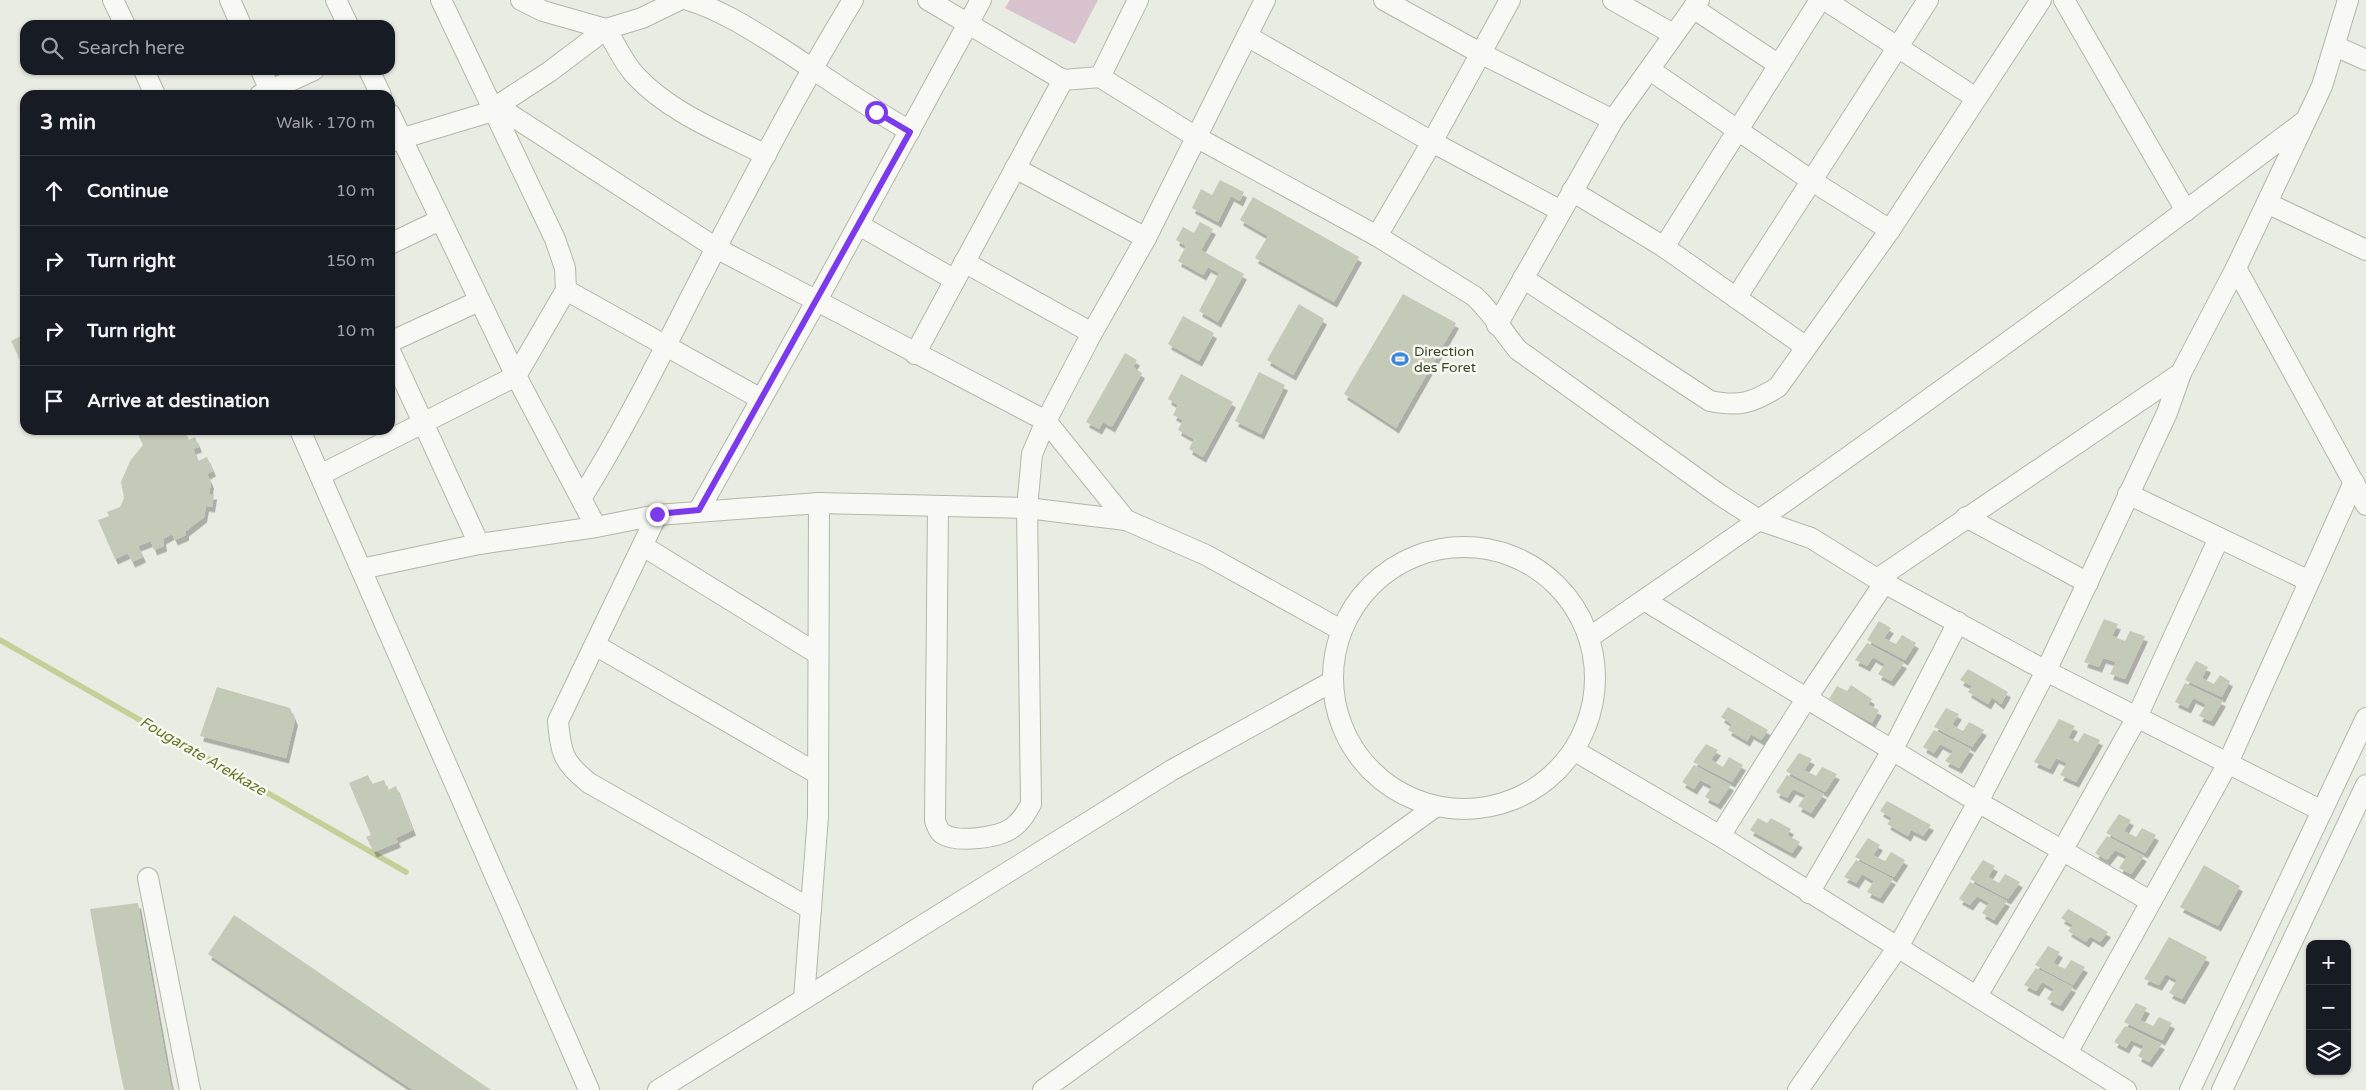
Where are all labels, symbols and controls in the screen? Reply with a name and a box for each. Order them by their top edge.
search box [20,20,395,75]
icon: search [38,34,66,62]
text: Search here [78,37,185,59]
route start [865,101,888,124]
text: 3 min [40,110,96,135]
text: Walk · 170 m [276,113,375,133]
icon: ahead [40,177,68,205]
text: Continue [87,180,169,202]
text: 10 m [336,181,375,201]
icon: right [40,247,68,275]
text: Turn right [87,250,175,272]
text: 150 m [326,251,375,271]
icon: right [40,317,68,345]
text: Turn right [87,320,175,342]
text: 10 m [336,321,375,341]
place label: Direction des Foret [1414,343,1477,376]
sports icon: Direction des Foret [1390,349,1410,369]
icon: arrive [40,387,68,415]
text: Arrive at destination [87,390,270,412]
route end [646,503,669,526]
water label: Fougarate Arekkaze [137,713,270,800]
map controls [2306,940,2351,1075]
button: + [2306,940,2351,985]
button: − [2306,985,2351,1030]
button: layers [2306,1030,2351,1075]

